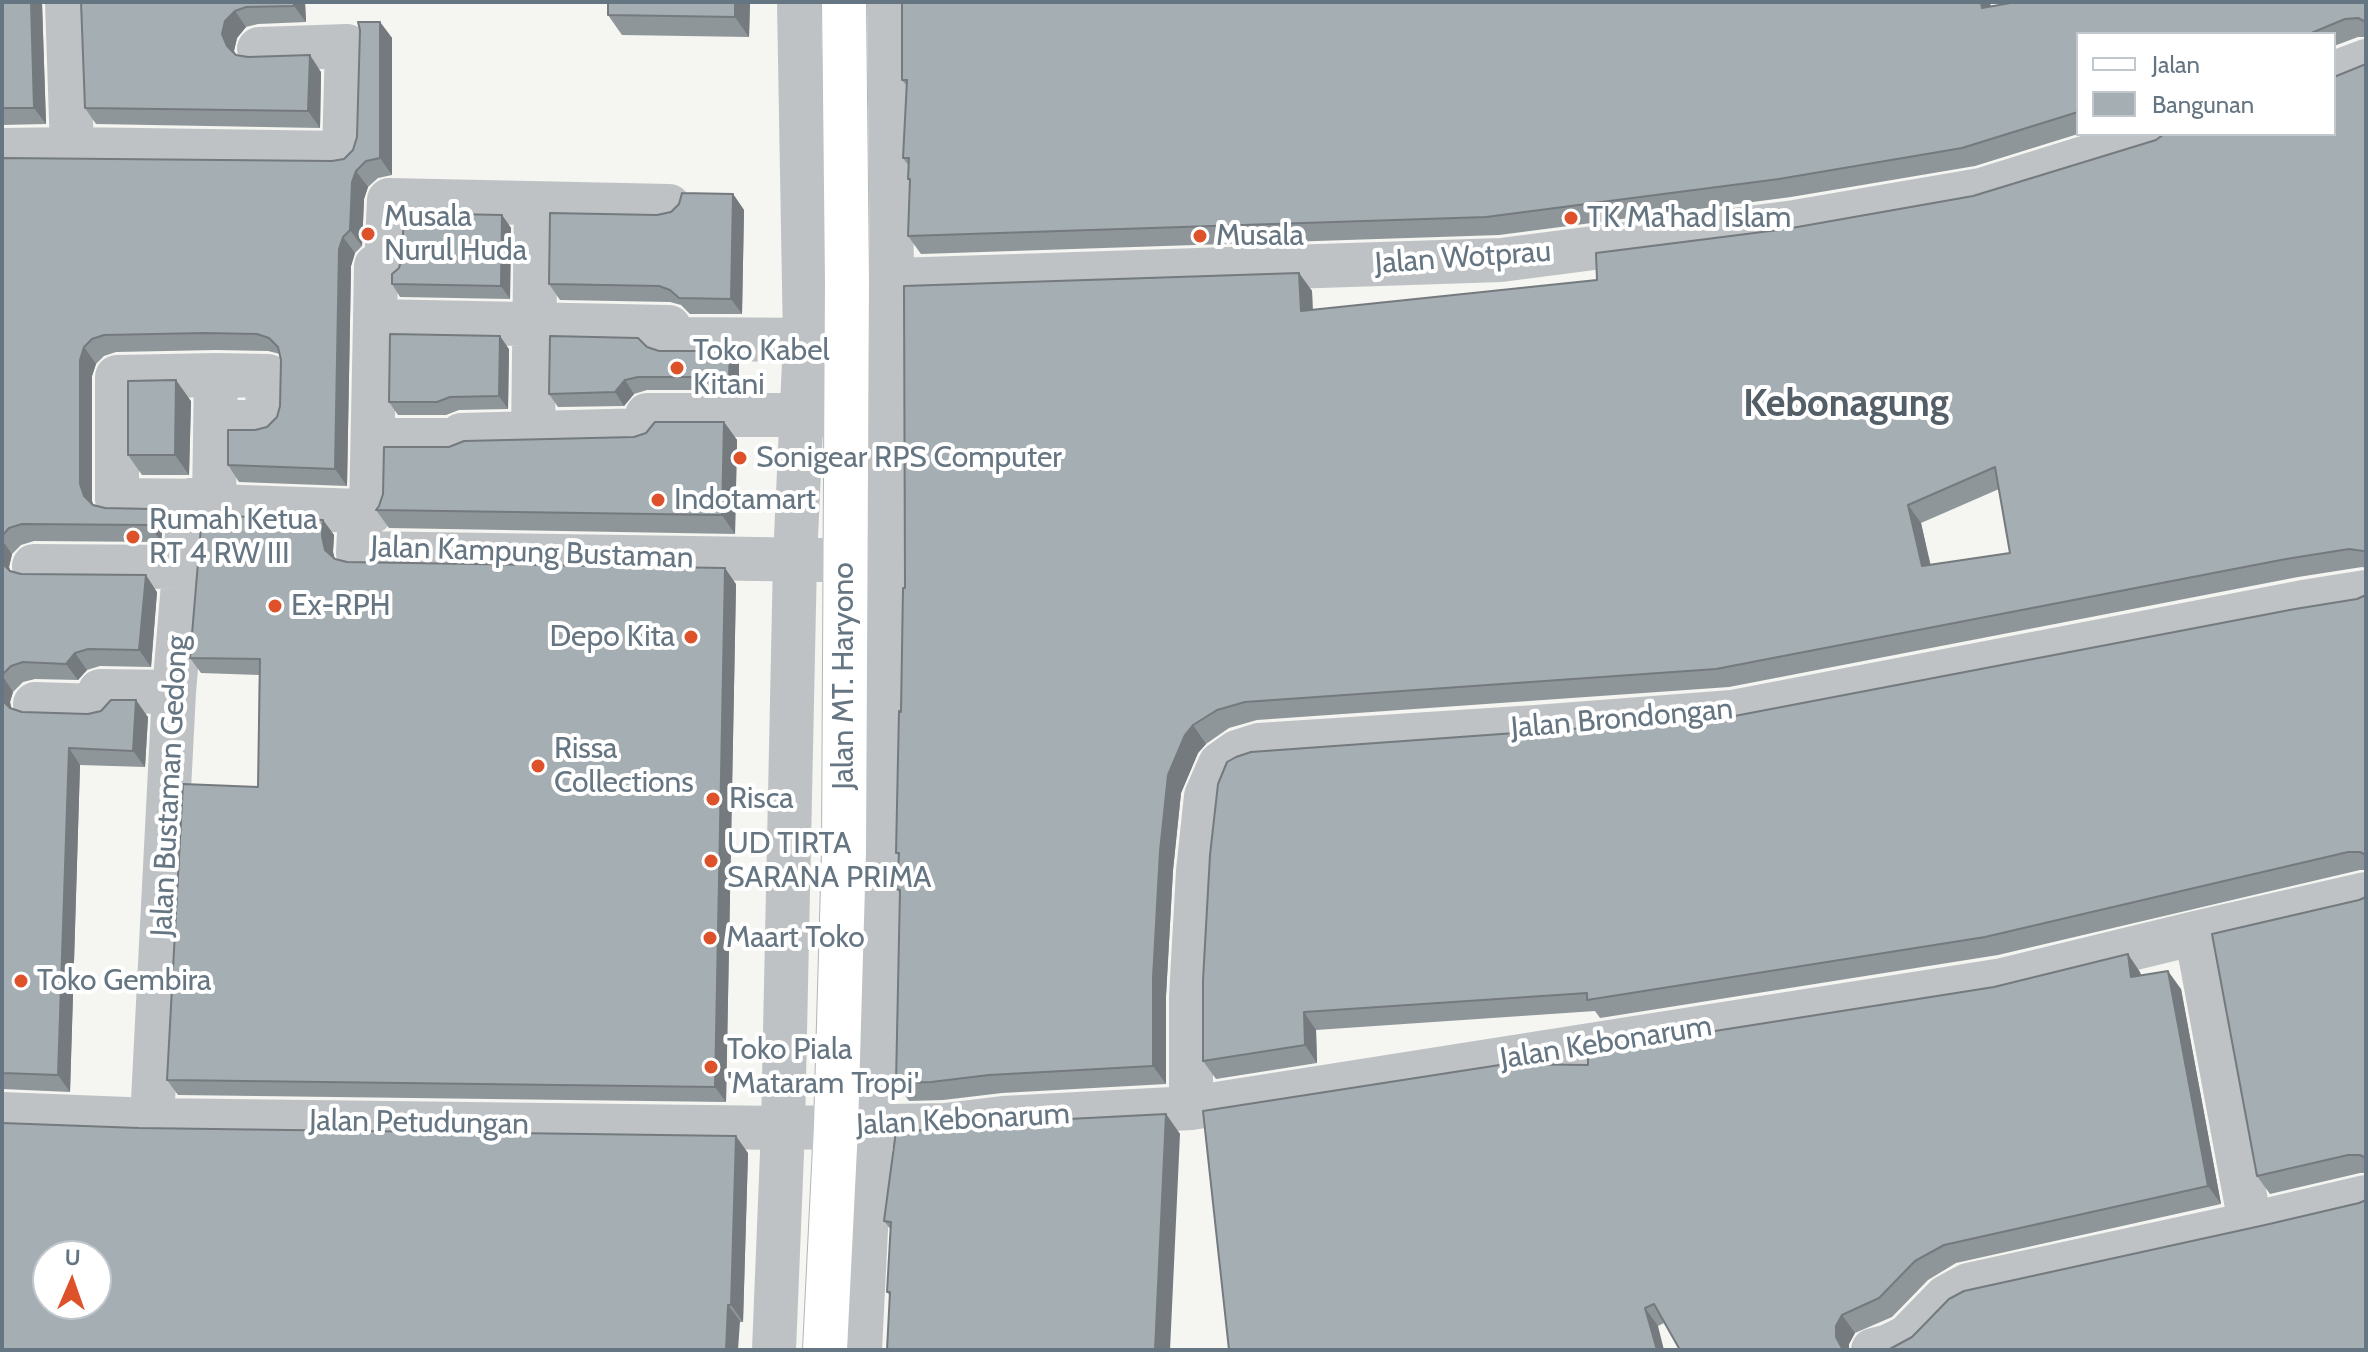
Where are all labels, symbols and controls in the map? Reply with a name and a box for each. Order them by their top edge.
legend [2076,32,2336,136]
text: Jalan [2152,50,2200,79]
text: Bangunan [2152,90,2254,119]
place label: Musala Nurul Huda [384,199,527,270]
place label: TK Ma'had Islam [1587,200,1791,236]
marker: TK Ma'had Islam [1562,209,1580,227]
place label: Musala [1216,218,1304,254]
marker: Musala Nurul Huda [359,225,377,243]
marker: Musala [1191,227,1209,245]
street label: Jalan Wotprau [1374,234,1552,282]
place label: Toko Kabel Kitani [693,333,830,404]
marker: Toko Kabel Kitani [668,359,686,377]
district label: Kebonagung [1743,382,1949,428]
place label: Sonigear RPS Computer [756,440,1062,476]
marker: Sonigear RPS Computer [731,449,749,467]
place label: Indotamart [674,482,816,518]
marker: Indotamart [649,491,667,509]
place label: Rumah Ketua RT 4 RW III [149,502,318,572]
marker: Rumah Ketua RT 4 RW III [124,528,142,546]
street label: Jalan Kampung Bustaman [370,529,694,577]
street label: Jalan MT. Haryono [826,562,862,790]
place label: Ex-RPH [291,588,391,624]
marker: Ex-RPH [266,597,284,615]
place label: Depo Kita [549,619,675,655]
marker: Depo Kita [682,628,700,646]
street label: Jalan Bustaman Gedong [144,634,196,938]
street label: Jalan Brondongan [1509,691,1735,747]
place label: Rissa Collections [554,731,694,802]
marker: Rissa Collections [529,757,547,775]
place label: Risca [729,781,794,817]
marker: Risca [704,790,722,808]
place label: UD TIRTA SARANA PRIMA [727,826,932,896]
marker: UD TIRTA SARANA PRIMA [702,852,720,870]
place label: Maart Toko [726,920,865,956]
marker: Maart Toko [701,929,719,947]
place label: Toko Gembira [37,963,212,999]
marker: Toko Gembira [12,972,30,990]
street label: Jalan Kebonarum [1498,1008,1714,1078]
place label: Toko Piala 'Mataram Tropi' [727,1032,919,1102]
marker: Toko Piala 'Mataram Tropi' [702,1058,720,1076]
street label: Jalan Kebonarum [855,1096,1071,1144]
street label: Jalan Petudungan [309,1103,529,1143]
north arrow [32,1240,112,1320]
text: U [64,1244,81,1271]

